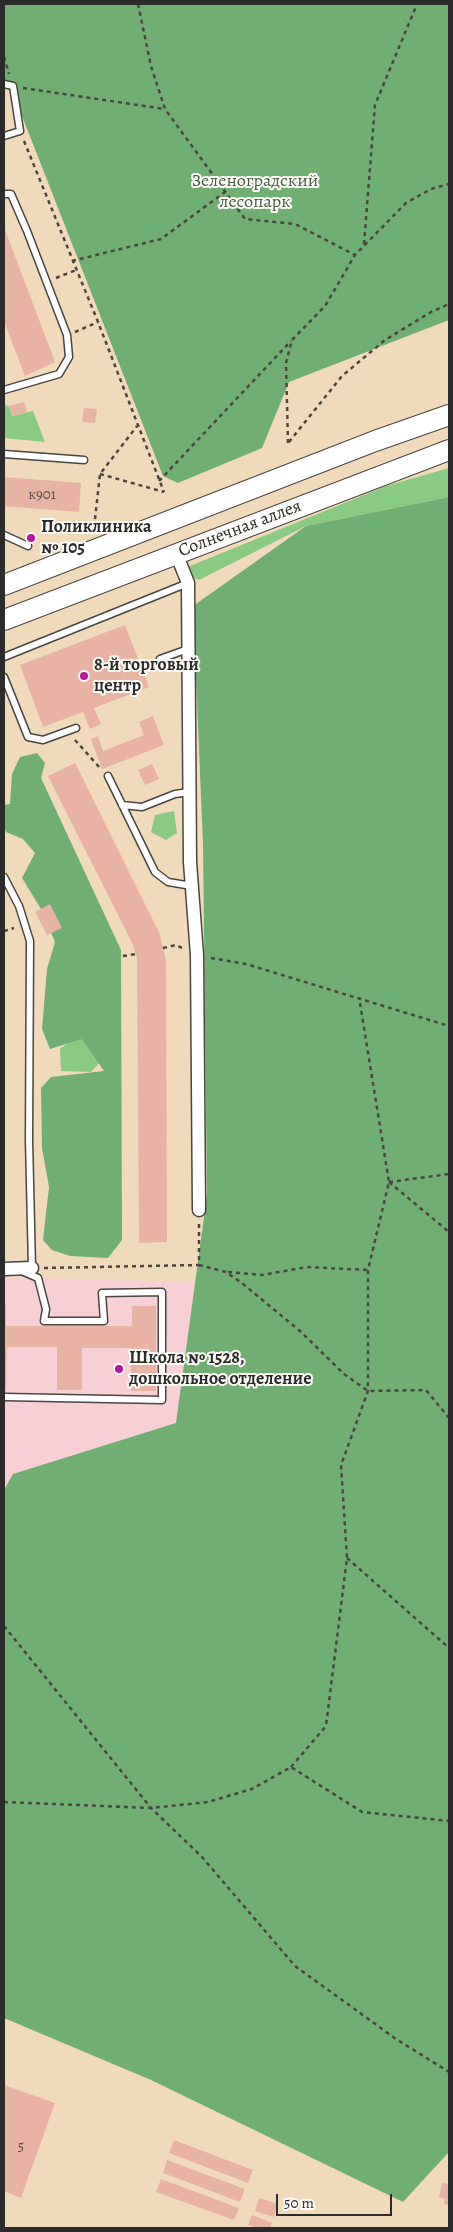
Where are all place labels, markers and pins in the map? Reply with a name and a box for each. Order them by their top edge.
place label: Поликлиника № 105 [41,517,152,560]
marker: Поликлиника № 105 [25,532,37,544]
place label: 8-й торговый центр [94,655,199,698]
marker: 8-й торговый центр [78,670,90,682]
place label: Школа № 1528, дошкольное отделение [129,1348,312,1390]
marker: Школа № 1528, дошкольное отделение [113,1363,125,1375]

